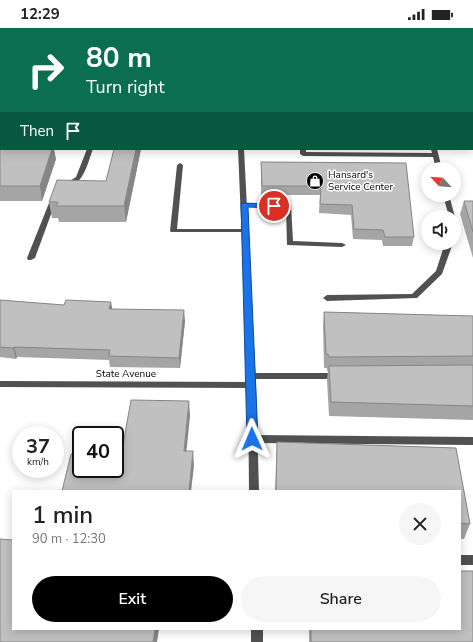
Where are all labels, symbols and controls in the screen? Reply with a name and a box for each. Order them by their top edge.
text: 12:29 [20,4,60,24]
text: 80 m [86,39,152,77]
icon: right [20,44,72,96]
text: Turn right [86,75,165,99]
icon: arrive [62,120,84,142]
text: Then [20,121,54,141]
north arrow [421,162,461,202]
map controls [421,162,461,250]
place label: Hansard's Service Center [328,168,393,194]
shop icon: Hansard's Service Center [305,171,325,191]
pin [257,189,291,223]
icon: arrive [263,195,285,217]
button: sound [421,210,461,250]
street label: State Avenue [96,367,156,381]
position arrow [231,418,273,460]
speed limit sign: 40 [72,426,124,478]
text: 37 [26,433,50,460]
text: km/h [27,455,49,469]
text: 1 min [32,499,93,531]
button: close [399,503,441,545]
text: 90 m · 12:30 [32,530,106,548]
button: Exit [32,576,233,622]
button: Share [241,576,441,622]

